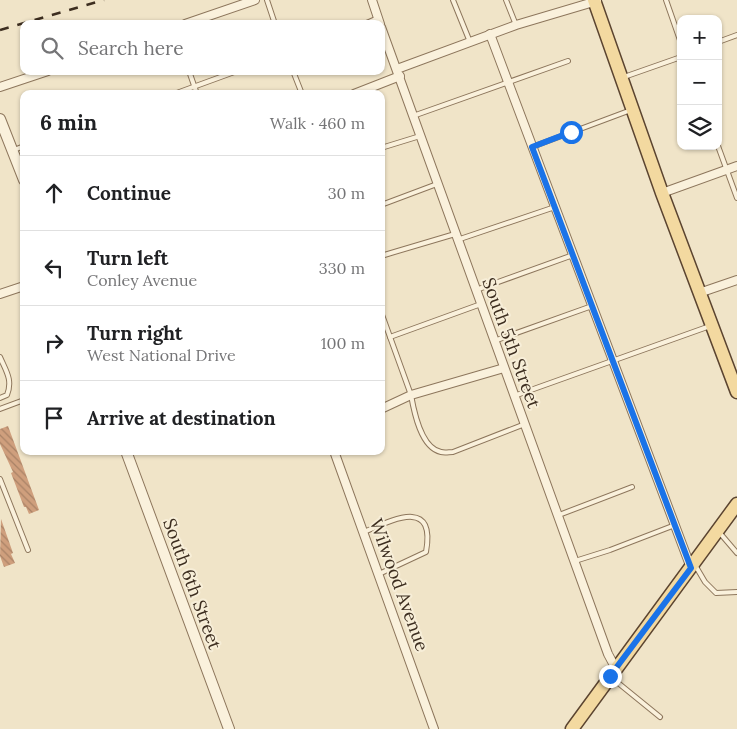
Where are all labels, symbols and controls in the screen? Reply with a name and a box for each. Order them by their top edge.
map controls [677,15,722,150]
button: + [677,15,722,60]
search box [20,20,385,75]
icon: search [38,34,66,62]
text: Search here [78,36,184,60]
button: − [677,60,722,105]
button: layers [677,105,722,150]
text: 6 min [40,109,97,136]
text: Walk · 460 m [270,113,365,133]
route start [560,121,583,144]
icon: ahead [40,179,68,207]
text: Continue [87,181,171,205]
text: 30 m [328,183,365,203]
text: Turn left [87,246,168,270]
icon: left [40,254,68,282]
text: 330 m [319,258,365,278]
text: Conley Avenue [87,270,197,290]
street label: South 5th Street [477,274,546,411]
text: Turn right [87,321,183,345]
icon: right [40,329,68,357]
text: 100 m [321,333,365,353]
text: West National Drive [87,345,236,365]
icon: arrive [40,404,68,432]
text: Arrive at destination [87,406,276,430]
street label: South 6th Street [158,515,227,653]
street label: Wilwood Avenue [365,515,434,654]
route end [599,665,622,688]

